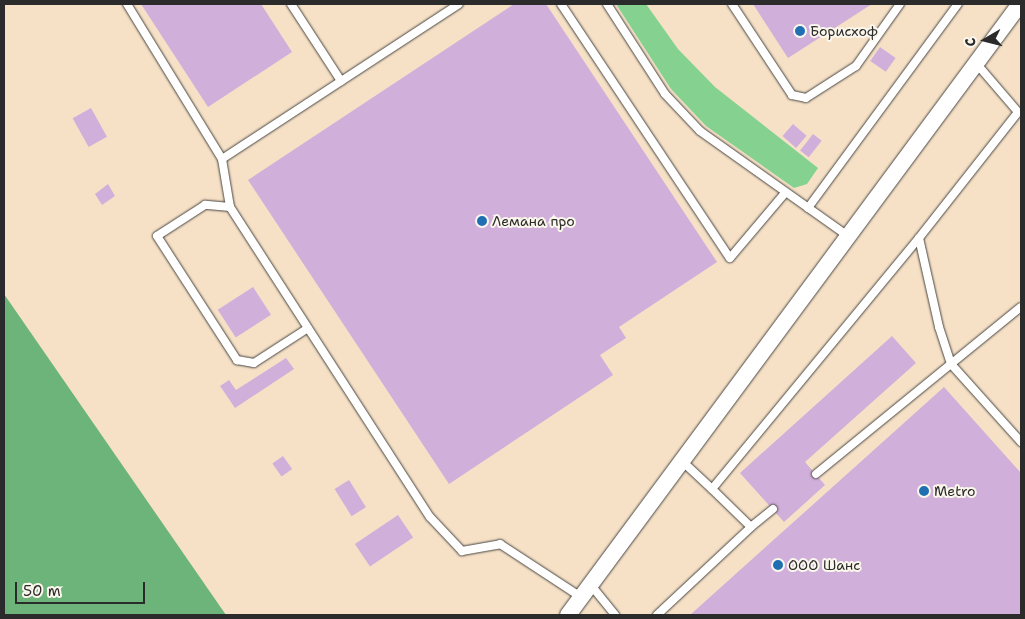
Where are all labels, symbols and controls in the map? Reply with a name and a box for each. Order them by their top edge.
north arrow [960,15,1010,65]
place label: Борисхоф [810,23,878,39]
marker: Борисхоф [794,25,806,37]
text: С [961,37,980,48]
place label: Лемана про [492,213,575,229]
marker: Лемана про [476,215,488,227]
place label: Metro [934,483,975,499]
marker: Metro [918,485,930,497]
place label: ООО Шанс [788,557,860,573]
marker: ООО Шанс [772,559,784,571]
scale bar [18,572,148,604]
text: 50 m [23,581,61,601]

